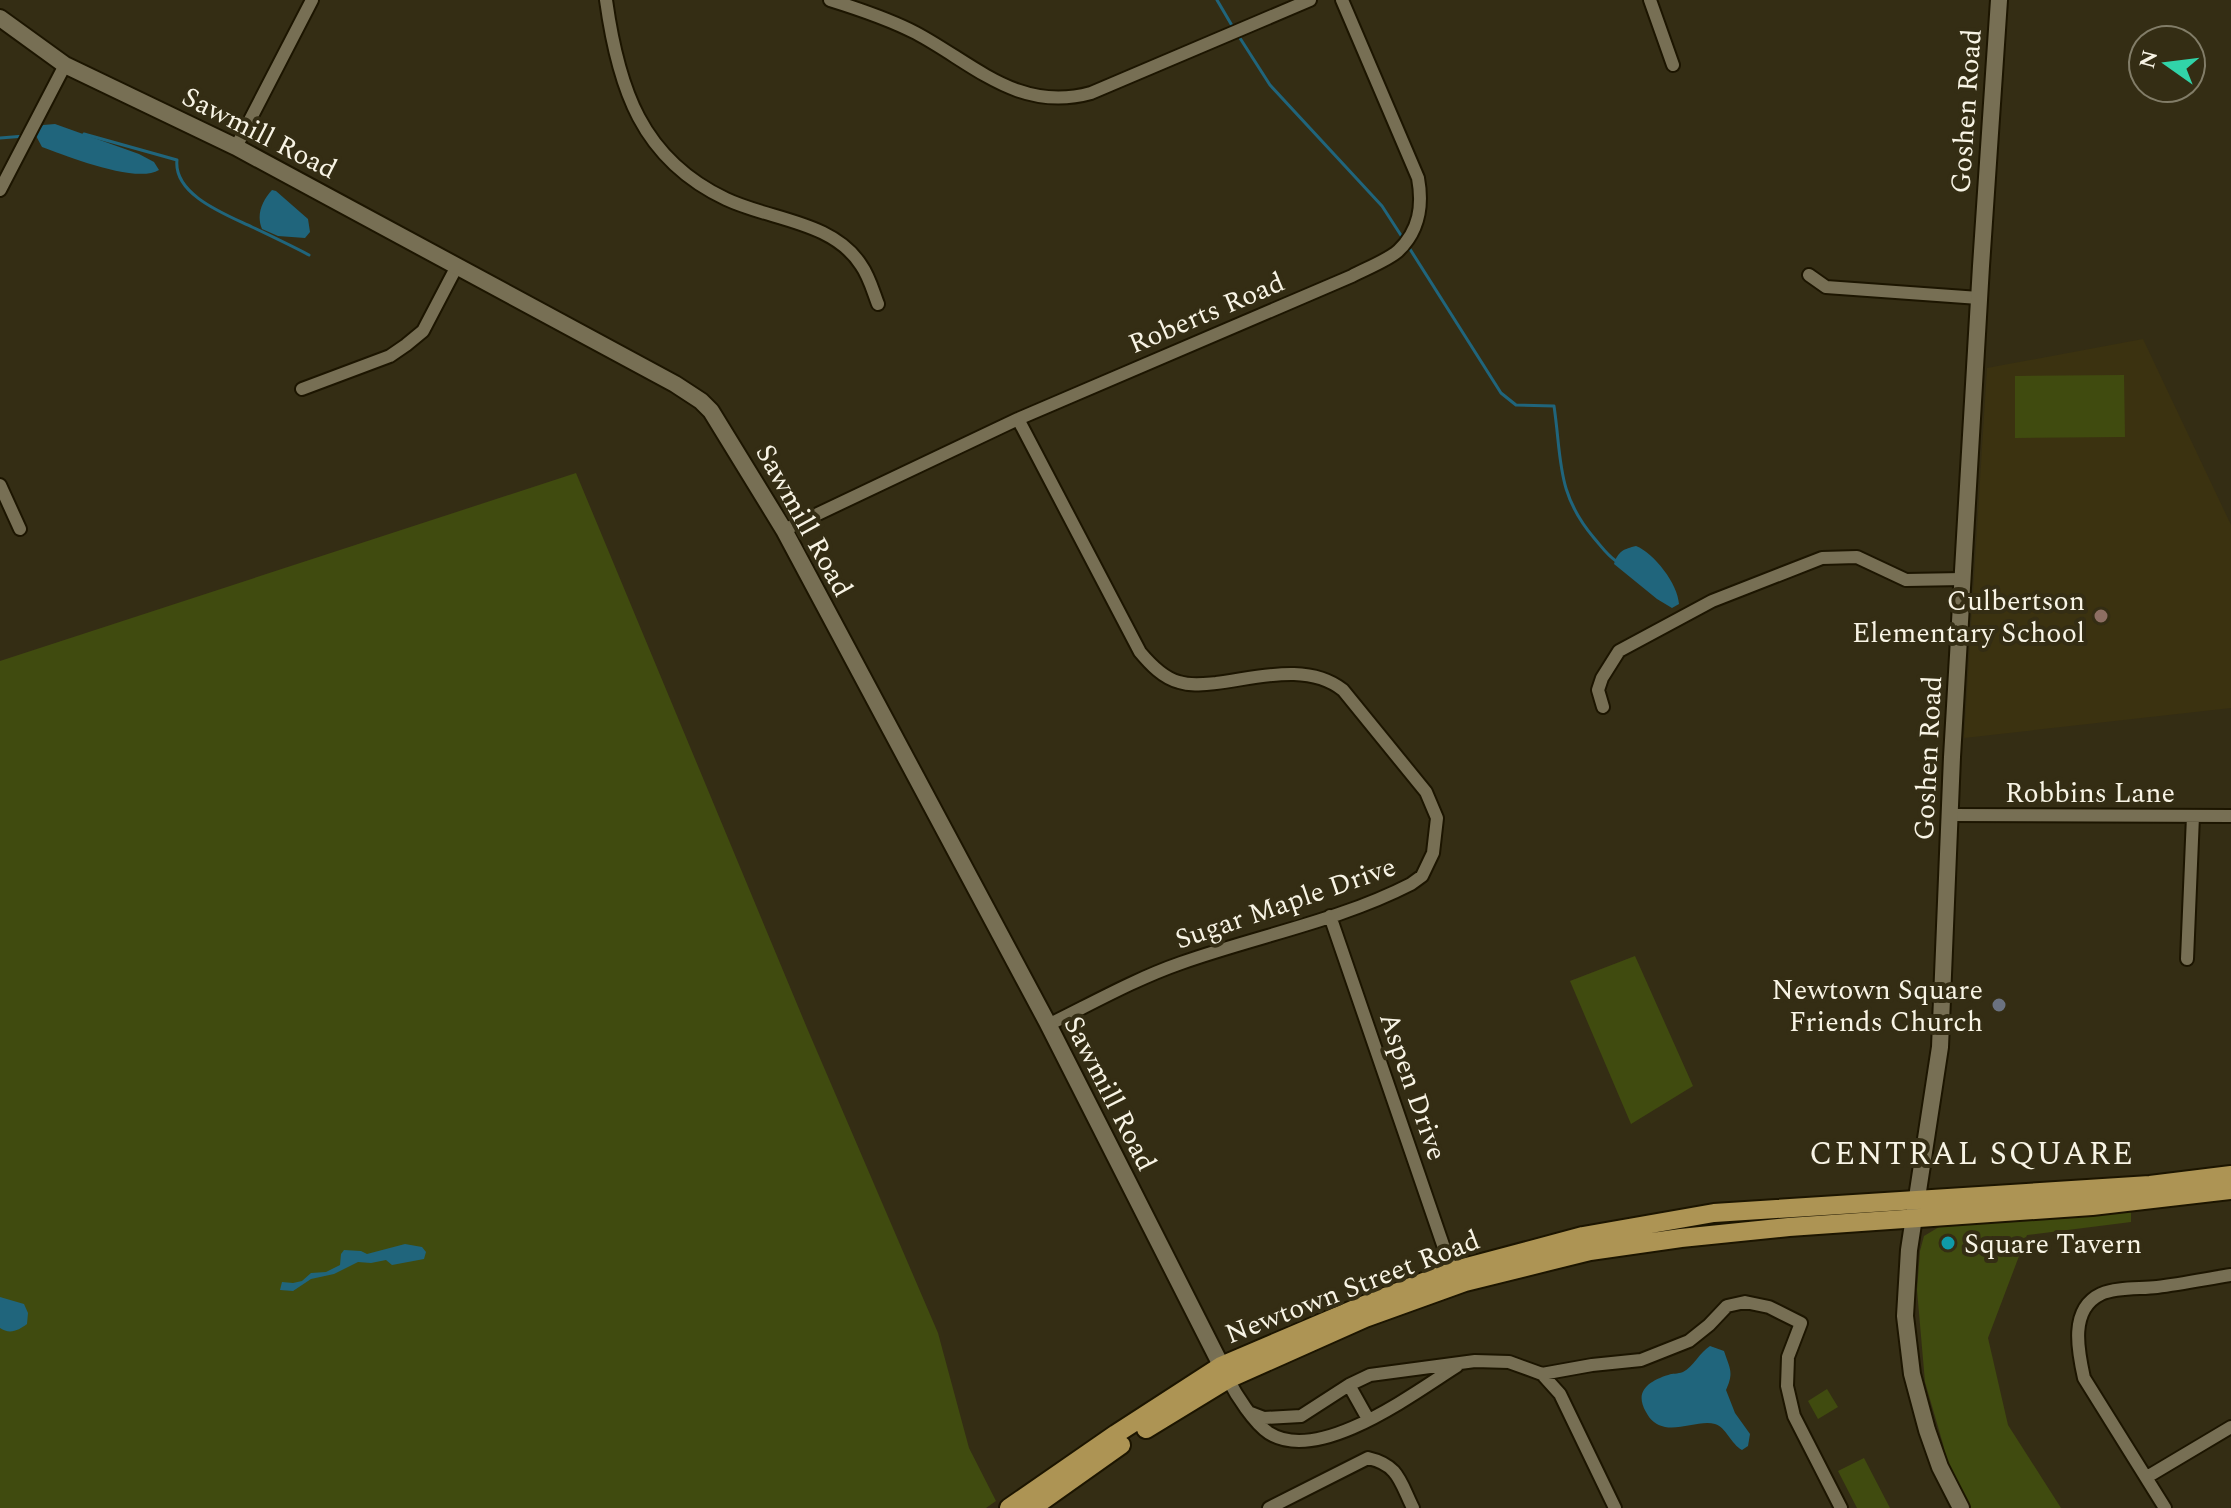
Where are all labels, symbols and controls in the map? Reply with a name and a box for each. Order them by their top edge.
north arrow [2127,24,2207,104]
street label: Goshen Road [1939,27,1994,195]
text: N [2131,47,2167,72]
street label: Sawmill Road [174,76,345,191]
street label: Roberts Road [1122,261,1291,366]
street label: Sawmill Road [744,436,864,605]
place label: Culbertson Elementary School [1852,580,2085,655]
marker: Culbertson Elementary School [2092,607,2110,625]
street label: Goshen Road [1903,675,1954,842]
street label: Robbins Lane [2005,772,2175,815]
street label: Sugar Maple Drive [1169,845,1402,961]
place label: Newtown Square Friends Church [1771,969,1983,1044]
marker: Newtown Square Friends Church [1990,996,2008,1014]
street label: Aspen Drive [1367,1007,1458,1166]
street label: Sawmill Road [1052,1008,1167,1179]
district label: CENTRAL SQUARE [1809,1130,2135,1179]
street label: Newtown Street Road [1219,1219,1486,1356]
place label: Square Tavern [1964,1223,2142,1266]
marker: Square Tavern [1939,1234,1957,1252]

